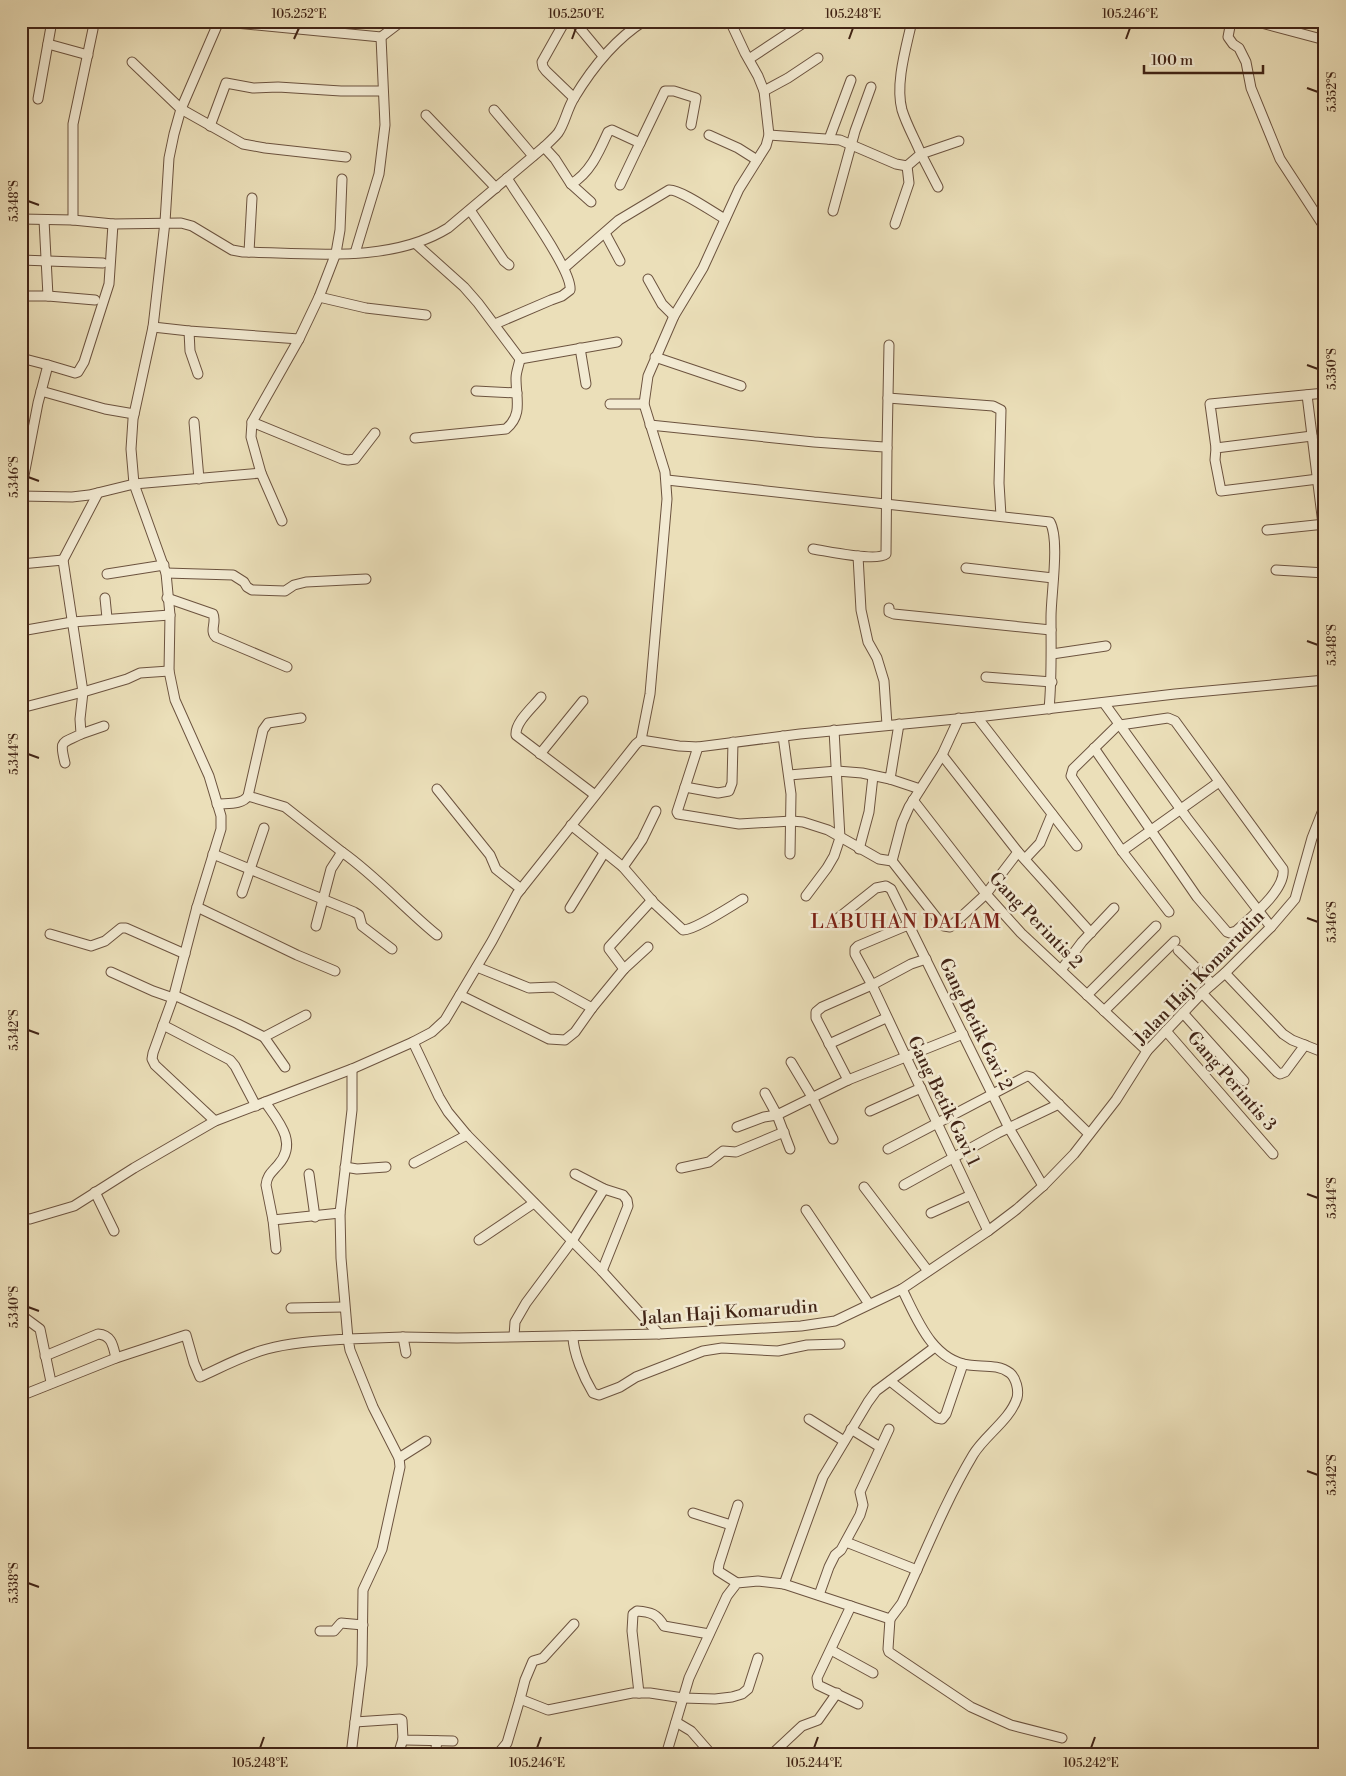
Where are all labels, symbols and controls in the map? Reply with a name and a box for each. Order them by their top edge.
text: 105.252°E [271,7,327,22]
text: 105.250°E [548,7,604,22]
text: 105.248°E [825,7,881,22]
text: 105.246°E [1102,7,1158,22]
scale bar [1144,42,1262,74]
text: 100 m [1151,51,1193,70]
text: 5.352°S [1325,72,1340,112]
text: 5.348°S [7,180,22,222]
text: 5.350°S [1325,348,1340,390]
text: 5.346°S [7,456,22,498]
text: 5.348°S [1325,624,1340,666]
text: 5.344°S [7,733,22,775]
street label: Gang Perintis 2 [984,867,1087,973]
text: 5.346°S [1325,901,1340,943]
street label: Jalan Haji Komarudin [1129,905,1270,1050]
district label: LABUHAN DALAM [810,910,1002,935]
street label: Gang Betik Gavi 2 [934,954,1018,1094]
text: 5.342°S [7,1009,22,1051]
street label: Gang Perintis 3 [1182,1027,1281,1136]
street label: Gang Betik Gavi 1 [902,1032,985,1170]
text: 5.344°S [1325,1177,1340,1219]
text: 5.340°S [7,1286,22,1328]
street label: Jalan Haji Komarudin [638,1295,819,1330]
text: 5.342°S [1325,1454,1340,1496]
text: 5.338°S [7,1562,22,1604]
text: 105.248°E [232,1756,288,1771]
text: 105.246°E [509,1756,565,1771]
text: 105.244°E [786,1756,842,1771]
text: 105.242°E [1063,1756,1119,1771]

